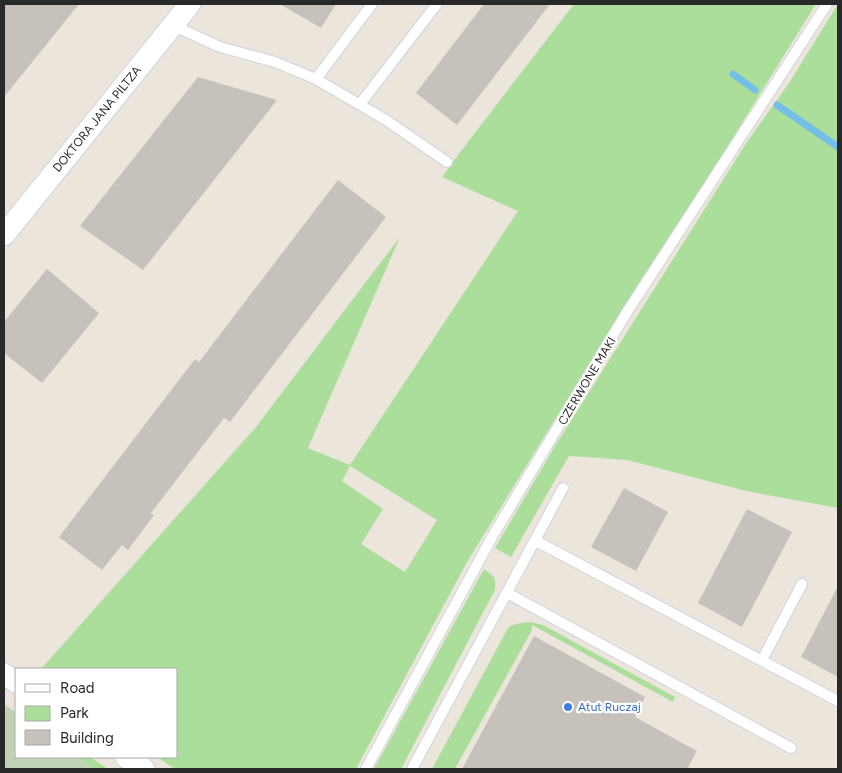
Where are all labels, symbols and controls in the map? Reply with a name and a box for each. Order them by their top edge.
street label: DOKTORA JANA PILTZA [50,63,144,175]
street label: CZERWONE MAKI [555,335,619,427]
legend [15,668,178,758]
text: Road [60,679,95,697]
place label: Atut Ruczaj [578,700,641,714]
marker: Atut Ruczaj [562,701,574,713]
text: Park [60,704,89,722]
text: Building [60,729,114,747]

